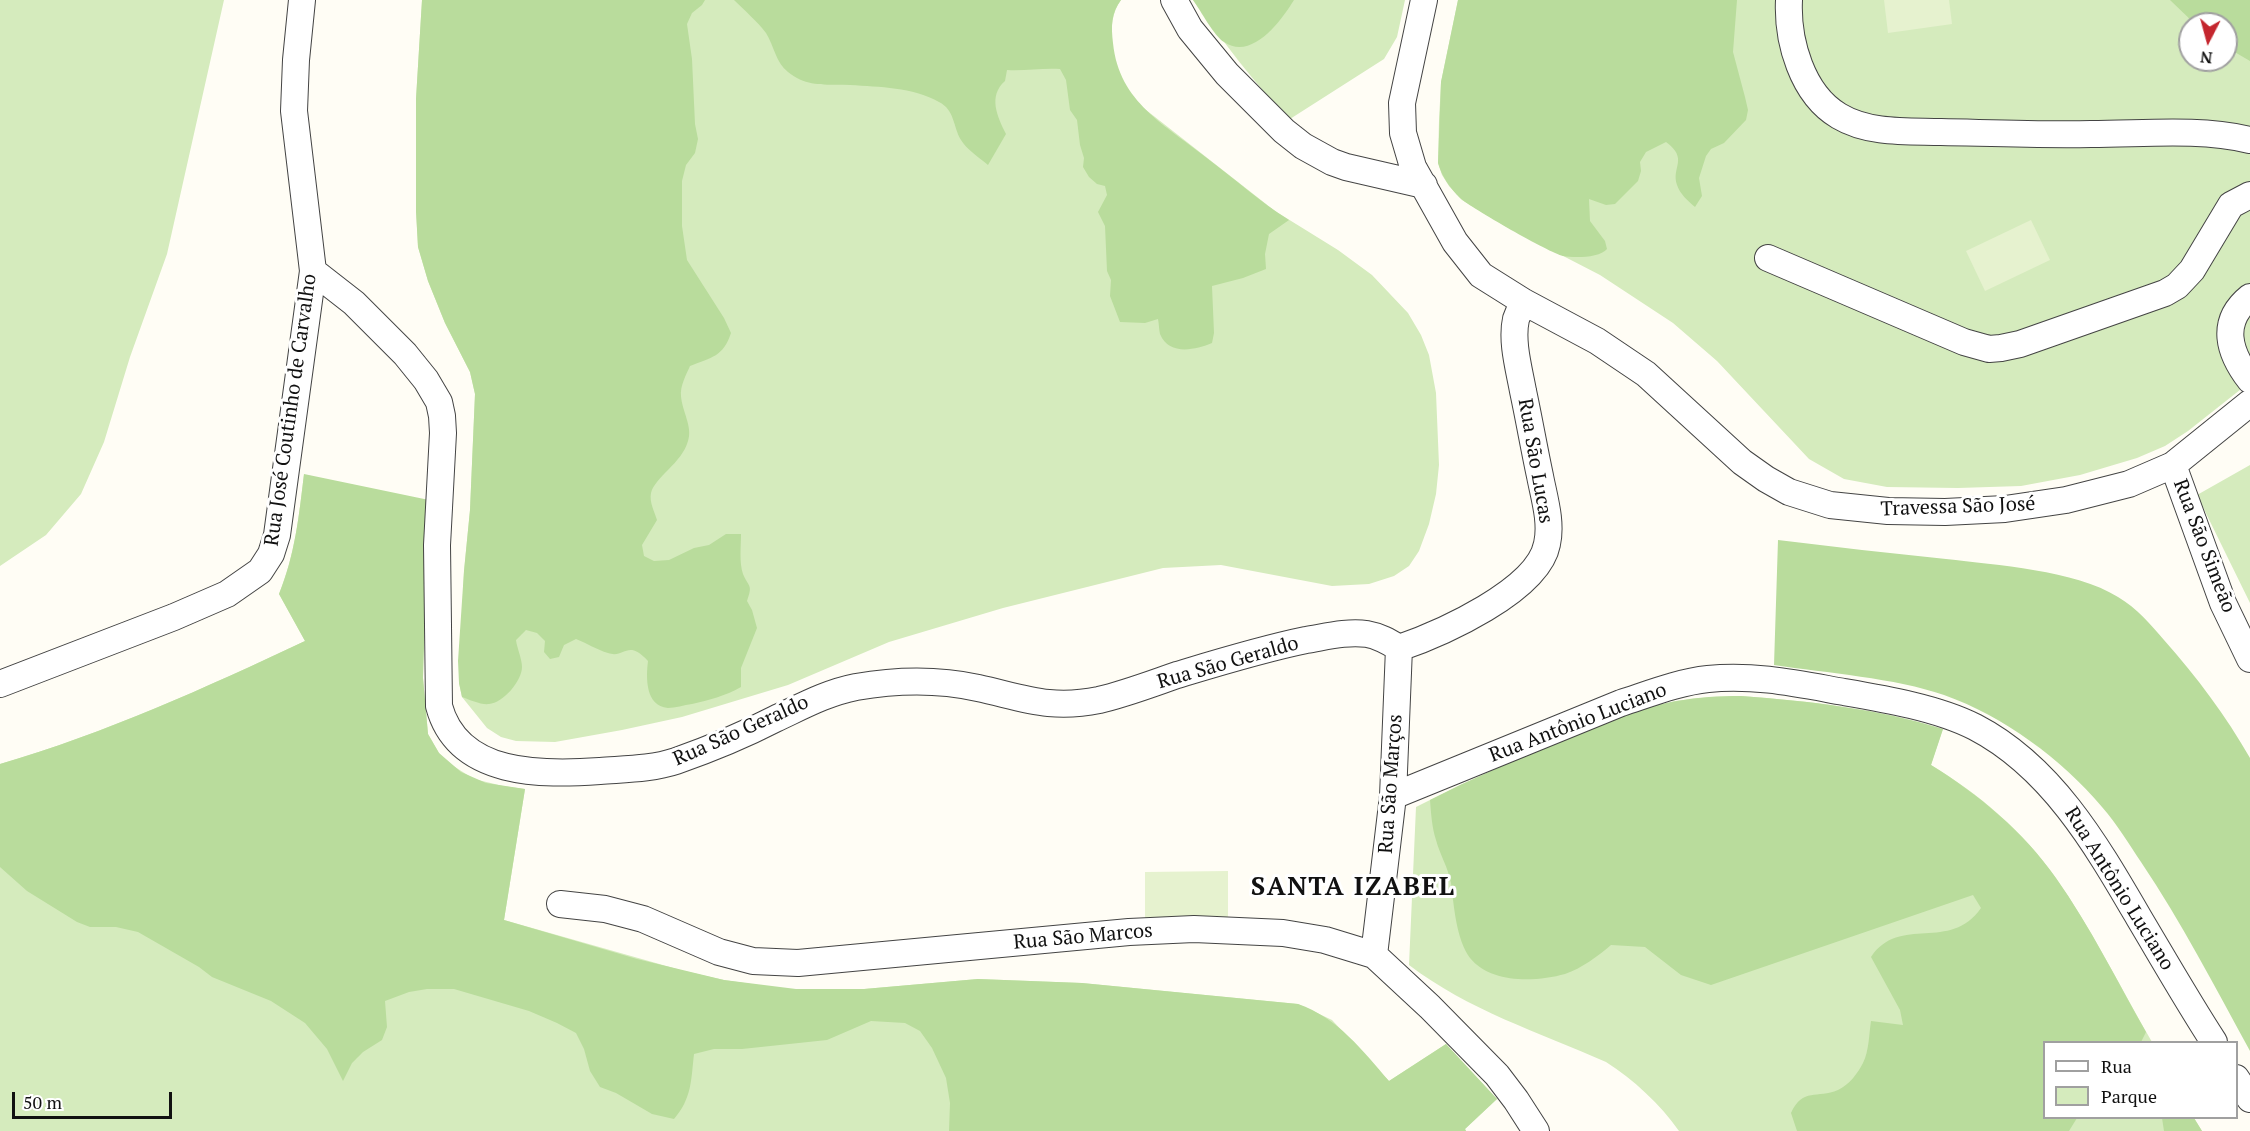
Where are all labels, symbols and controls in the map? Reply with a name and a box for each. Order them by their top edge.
north arrow [2178,12,2238,72]
text: N [2199,46,2214,69]
street label: Rua José Coutinho de Carvalho [260,272,322,548]
street label: Rua São Lucas [1512,397,1558,525]
street label: Rua São Simeão [2168,476,2240,616]
street label: Travessa São José [1880,492,2036,522]
street label: Rua São Geraldo [1155,631,1301,695]
street label: Rua Antônio Luciano [1486,678,1670,768]
street label: Rua São Geraldo [670,690,812,772]
street label: Rua São Marços [1374,713,1408,855]
street label: Rua Antônio Luciano [2059,803,2179,975]
district label: SANTA IZABEL [1251,872,1455,904]
street label: Rua São Marcos [1012,919,1154,955]
legend [2043,1041,2238,1119]
text: Rua [2101,1054,2132,1078]
scale bar [15,1080,176,1118]
text: Parque [2101,1084,2157,1108]
text: 50 m [23,1090,62,1114]

